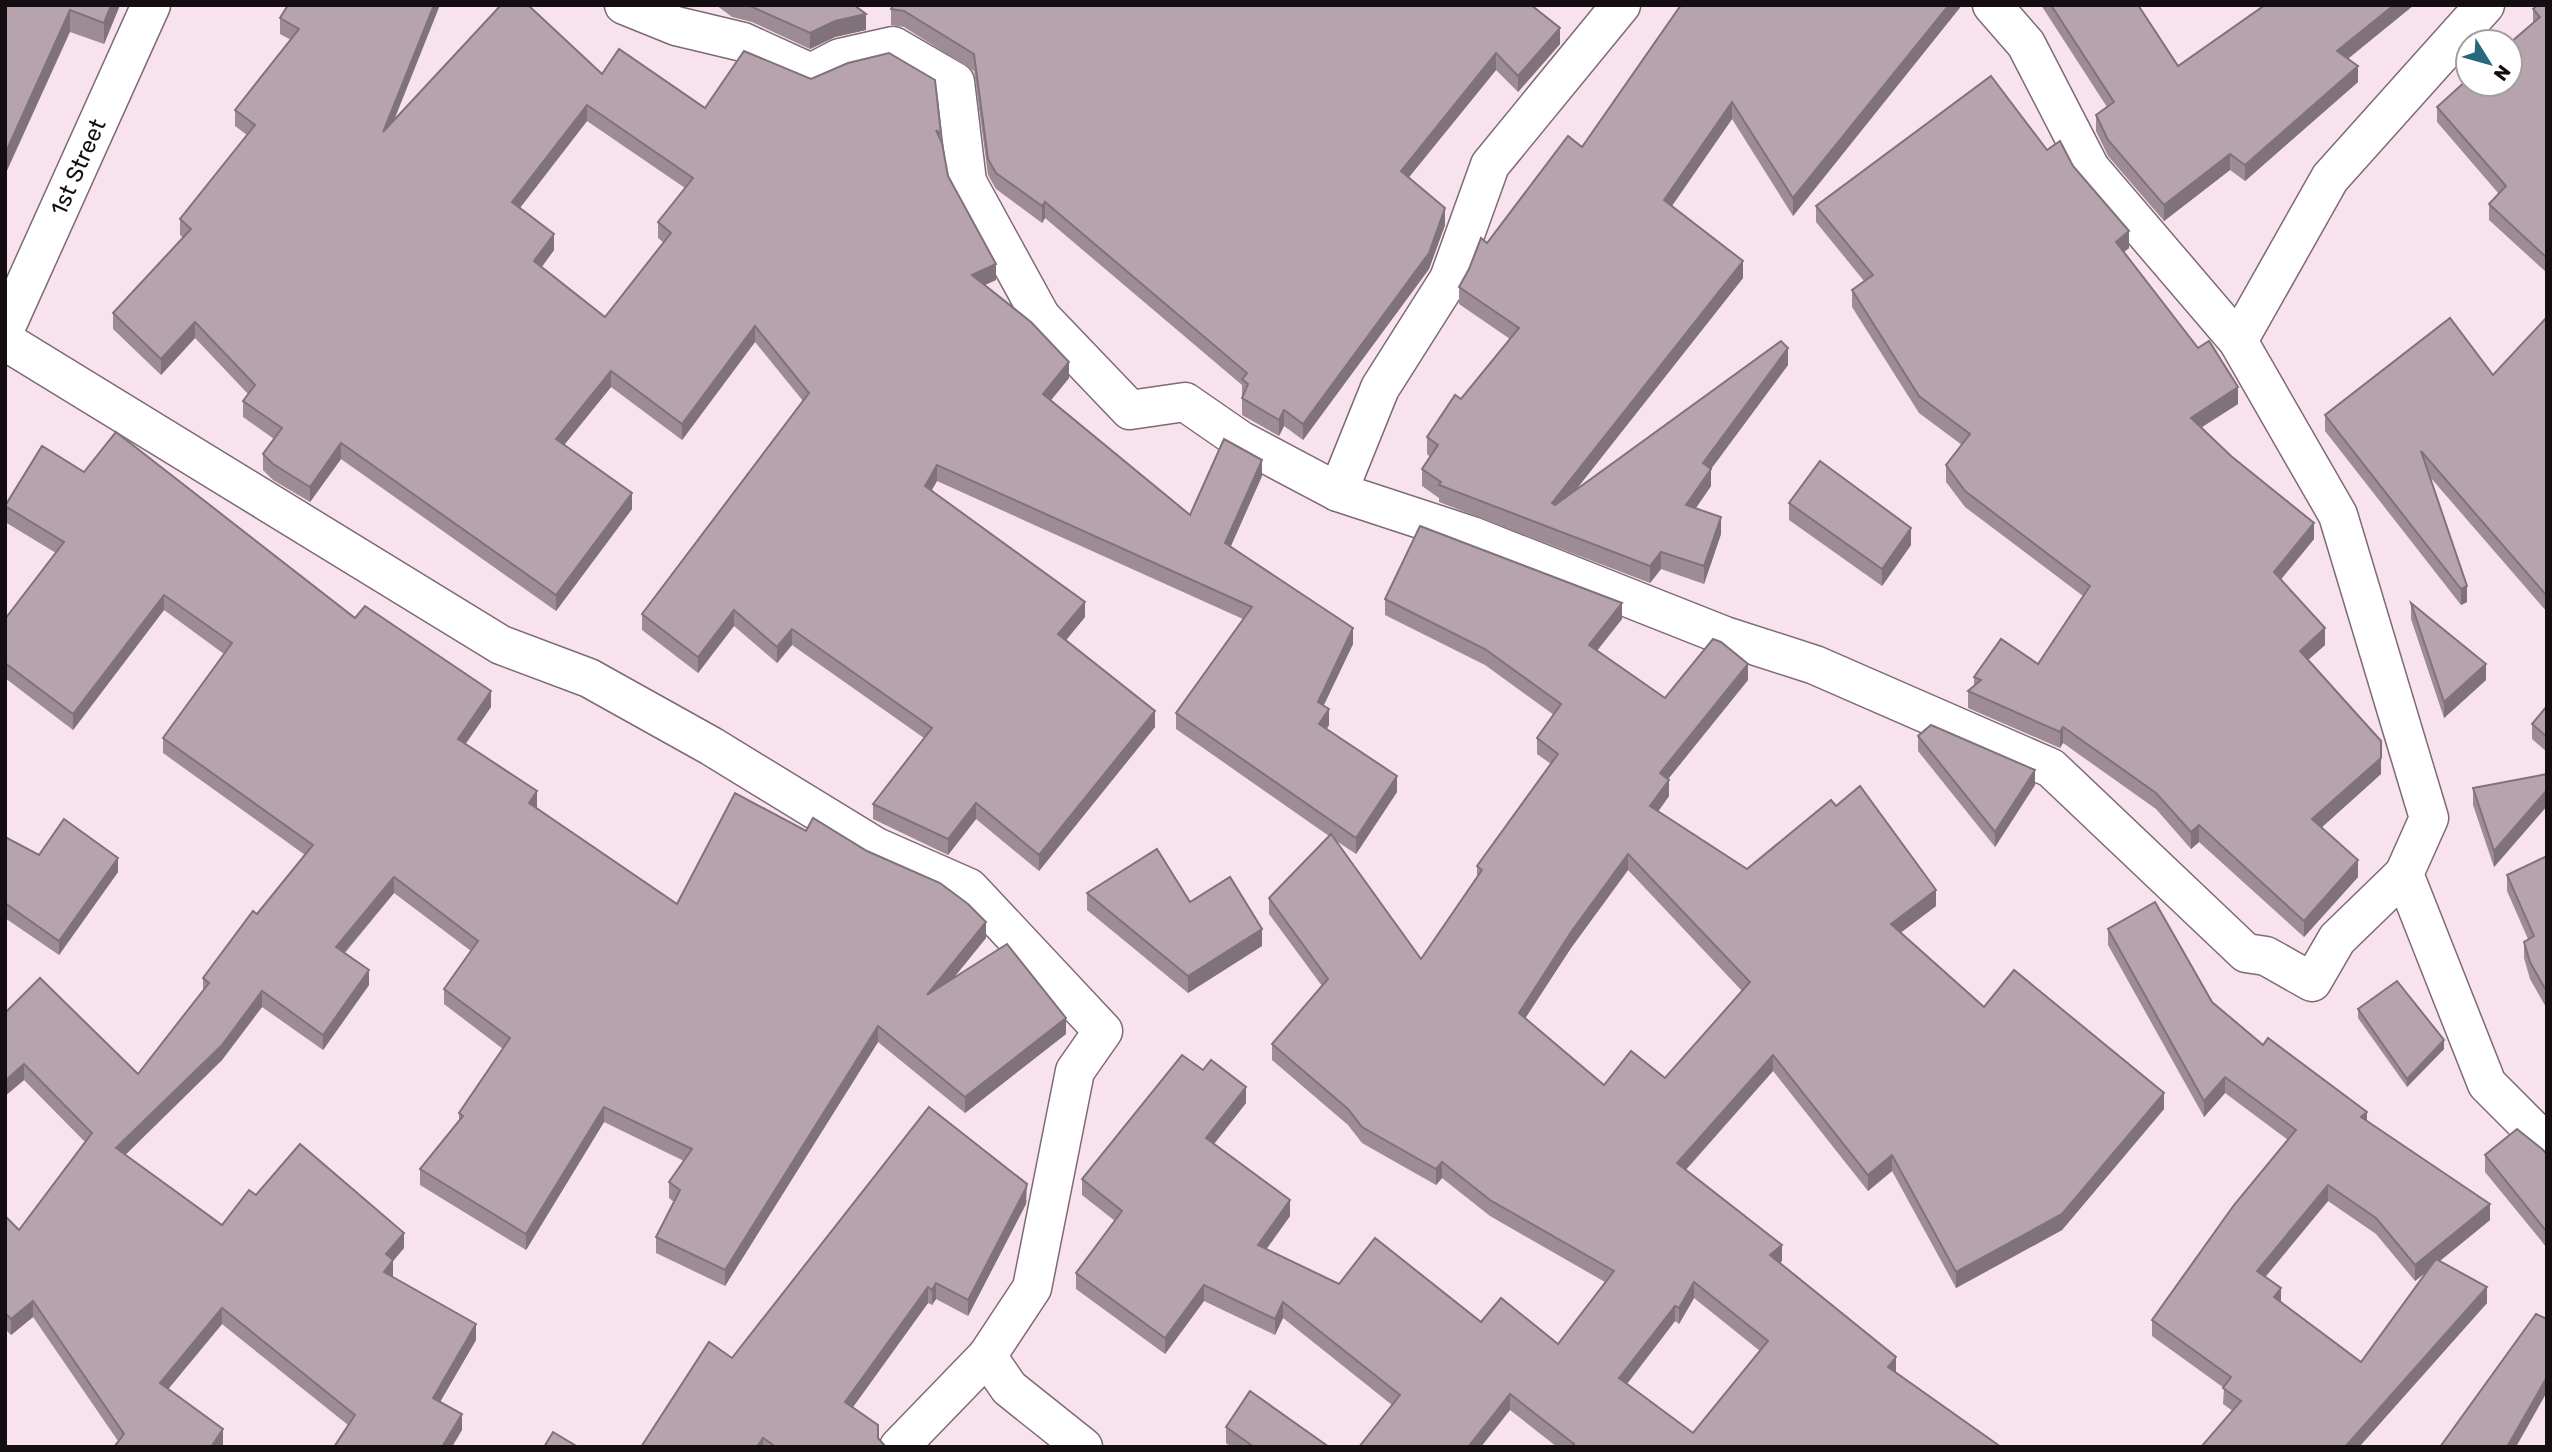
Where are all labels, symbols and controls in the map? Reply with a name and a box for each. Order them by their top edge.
north arrow [2454,28,2524,98]
text: N [2489,61,2515,85]
street label: 1st Street [44,114,112,220]

